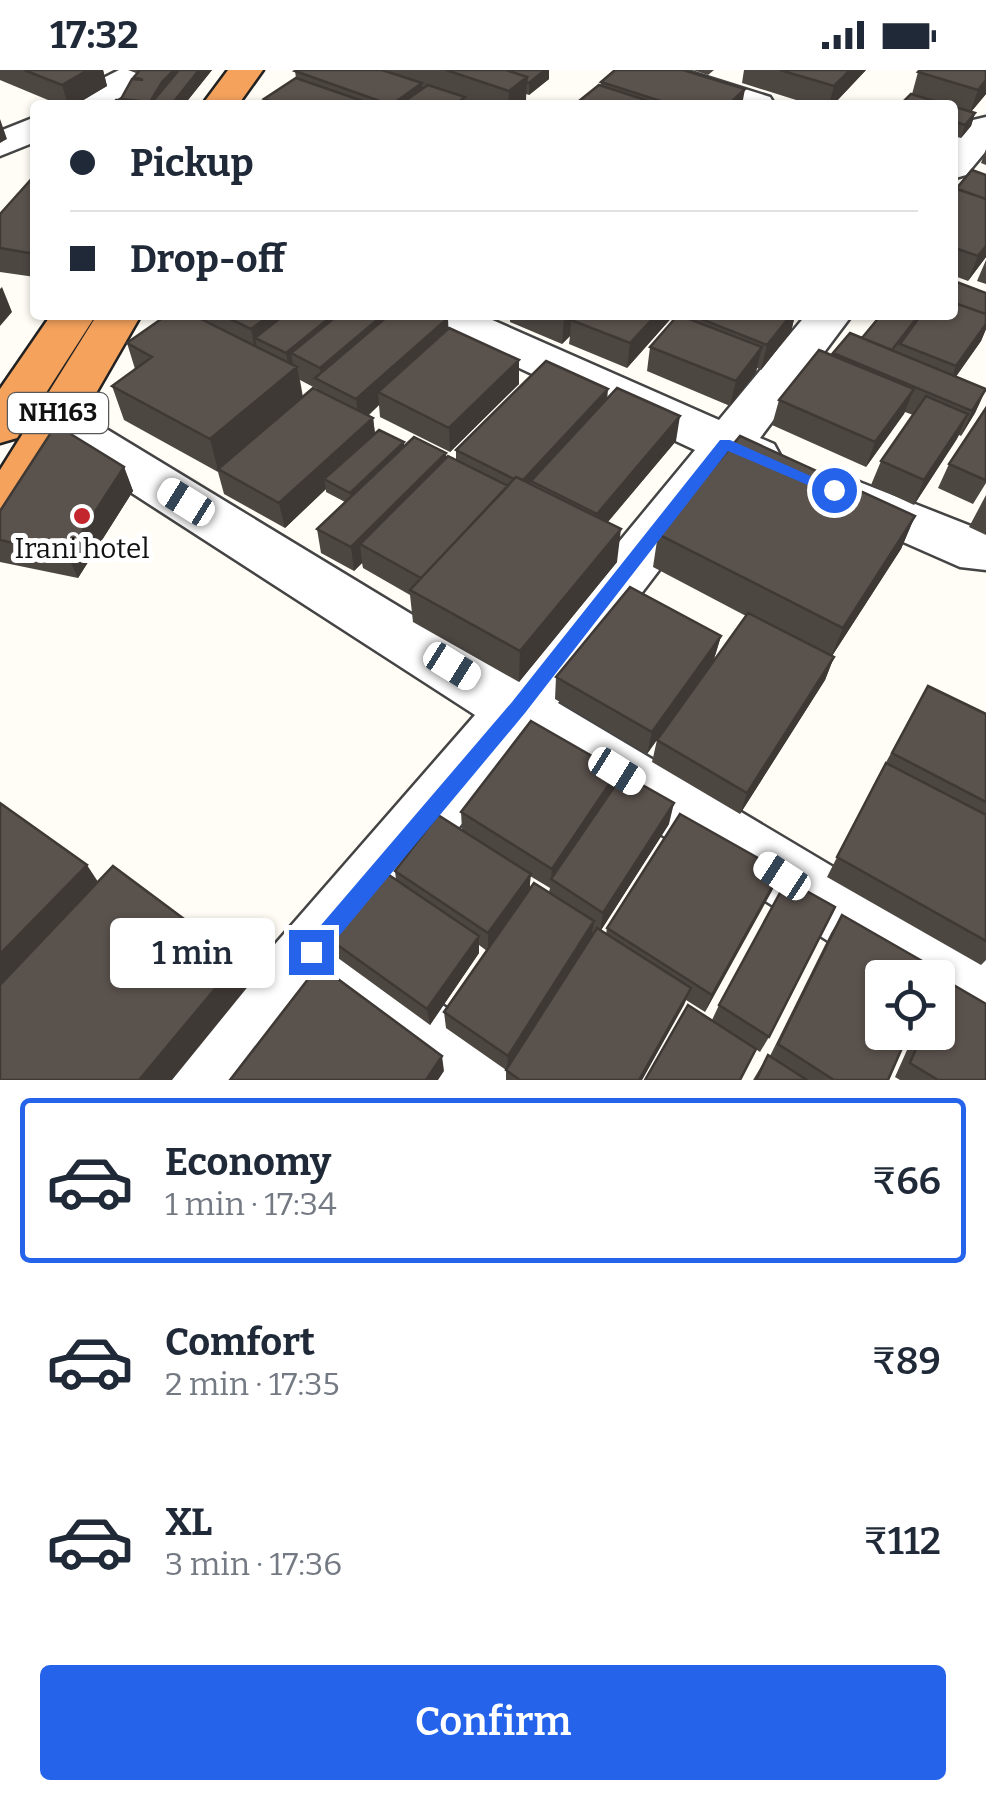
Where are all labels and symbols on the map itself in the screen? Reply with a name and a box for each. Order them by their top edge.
road number: NH163 [8,393,108,433]
route start [812,468,857,513]
car [153,473,219,531]
marker: Irani hotel [71,505,93,527]
place label: Irani hotel [15,532,150,565]
car [419,637,485,695]
car [584,742,650,800]
car [749,847,815,905]
callout: 1 min [111,917,276,987]
route end [289,930,334,975]

